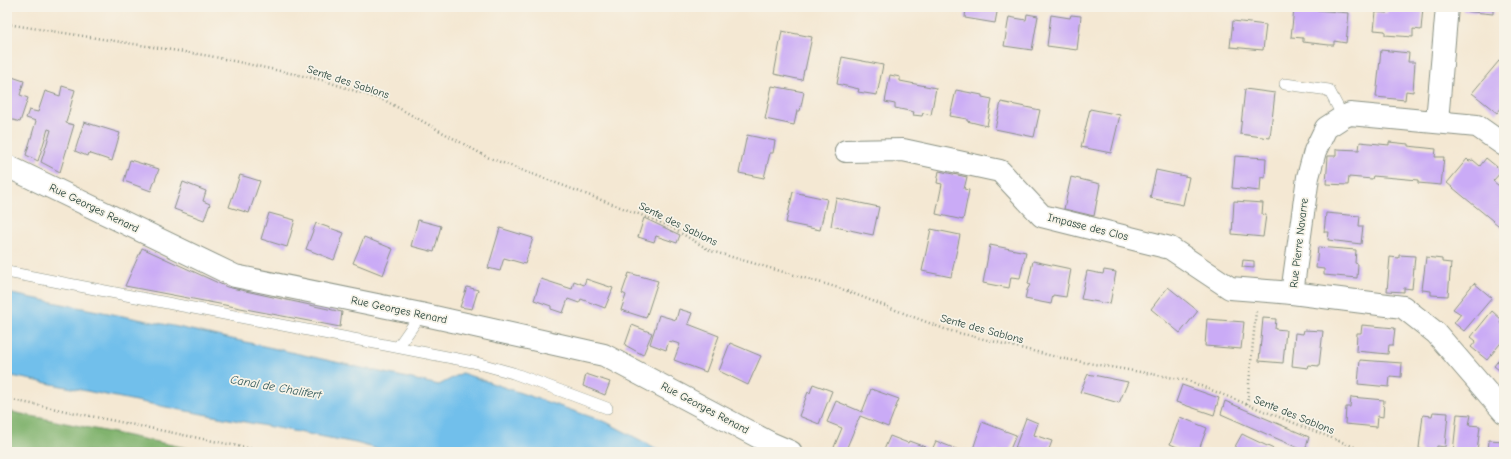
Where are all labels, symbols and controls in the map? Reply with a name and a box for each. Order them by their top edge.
street label: Sente des Sablons [305,63,391,102]
street label: Rue Georges Renard [47,181,141,235]
street label: Rue Pierre Navarre [1287,197,1311,289]
street label: Sente des Sablons [637,199,720,249]
street label: Impasse des Clos [1046,211,1130,243]
street label: Rue Georges Renard [350,293,448,327]
street label: Sente des Sablons [939,312,1026,346]
water label: Canal de Chalifert [229,372,324,402]
street label: Rue Georges Renard [659,379,751,437]
street label: Sente des Sablons [1252,393,1337,437]

